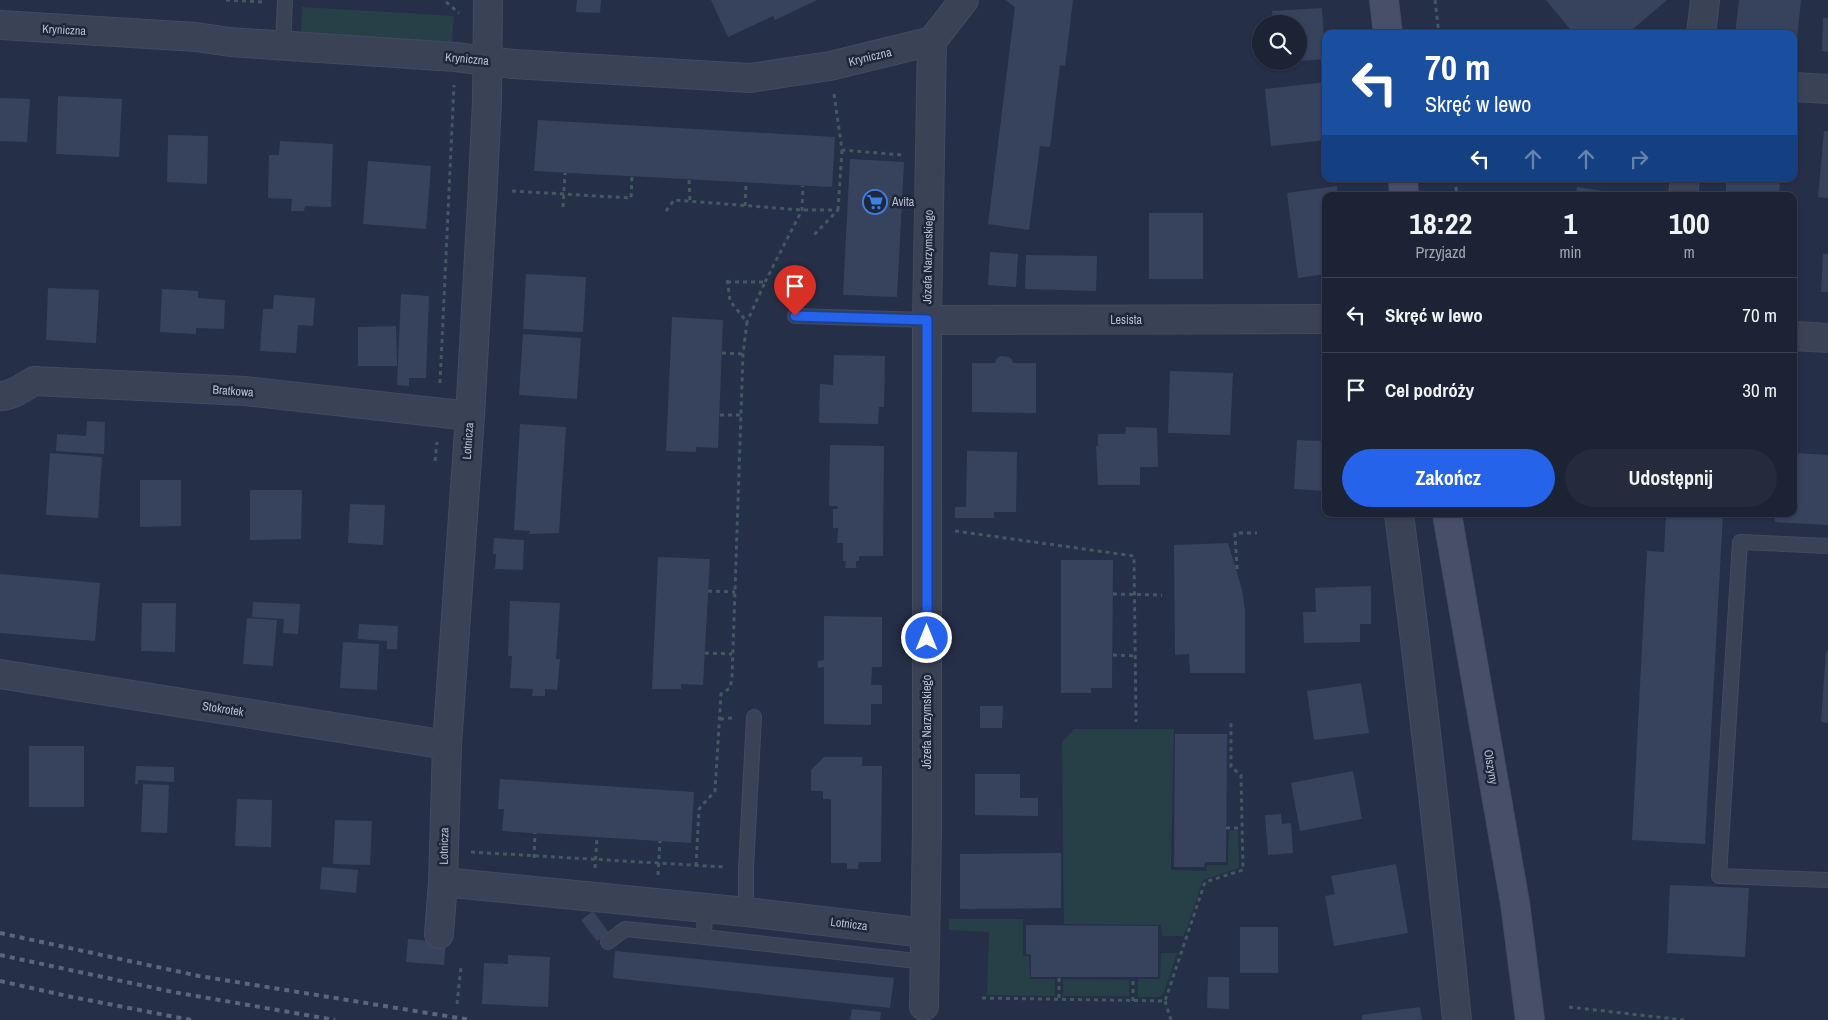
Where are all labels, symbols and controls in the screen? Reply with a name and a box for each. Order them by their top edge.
map controls [1252,15,1307,70]
button: search [1252,15,1307,70]
street label: Kryniczna [42,21,87,39]
street label: Kryniczna [847,44,894,70]
text: 70 m [1425,44,1490,91]
street label: Kryniczna [445,49,490,69]
icon: left [1342,50,1407,115]
text: Skręć w lewo [1425,89,1531,119]
icon: left [1466,145,1494,173]
icon: ahead [1519,145,1547,173]
icon: ahead [1572,145,1600,173]
icon: right [1625,145,1653,173]
supermarket icon: Avita [862,189,888,215]
place label: Avita [891,194,915,210]
text: 18:22 [1409,203,1472,243]
text: 1 [1564,203,1577,243]
text: 100 [1669,203,1710,243]
street label: Józefa Narzymskiego [919,210,937,304]
text: Przyjazd [1416,241,1466,263]
text: min [1559,241,1581,263]
text: m [1684,241,1695,263]
pin [774,265,816,316]
icon: arrive [781,272,809,300]
icon: left [1342,301,1370,329]
text: Skręć w lewo [1385,302,1483,328]
text: 70 m [1742,302,1777,328]
street label: Lesista [1110,312,1142,328]
icon: arrive [1342,376,1370,404]
text: Cel podróży [1385,377,1474,403]
text: 30 m [1742,377,1777,403]
street label: Bratkowa [212,382,255,400]
street label: Lotnicza [459,421,477,460]
button: Zakończ [1342,449,1555,507]
button: Udostępnij [1565,449,1777,507]
position arrow [900,611,952,663]
street label: Józefa Narzymskiego [919,675,935,769]
street label: Stokrotek [201,698,245,720]
street label: Olszyny [1480,748,1502,786]
street label: Lotnicza [436,827,452,865]
street label: Lotnicza [830,914,869,934]

